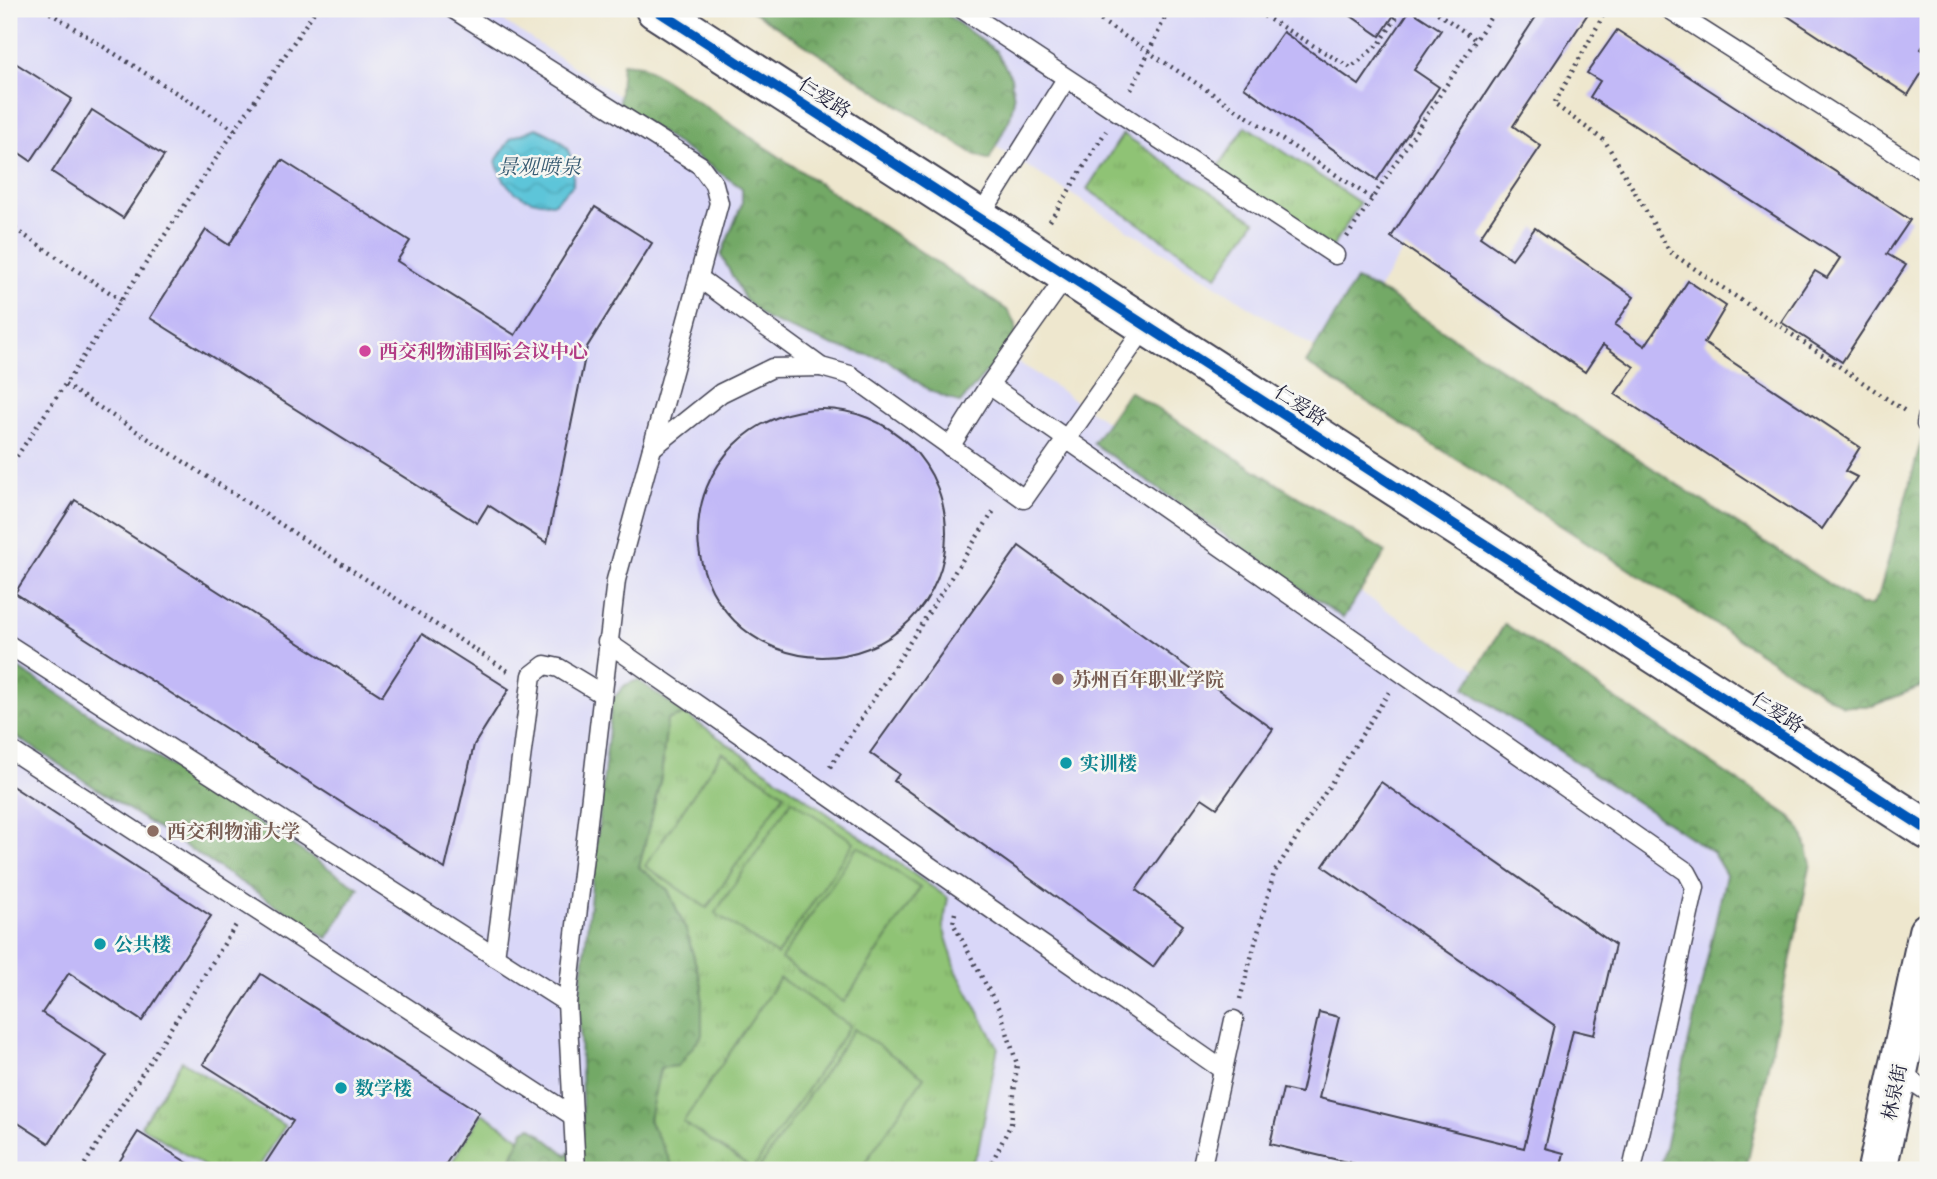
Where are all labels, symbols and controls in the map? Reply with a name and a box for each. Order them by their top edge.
street label: 仁爱路 [795,72,855,123]
water label: 景观喷泉 [497,154,582,180]
place label: 西交利物浦国际会议中心 [379,340,588,363]
marker: 西交利物浦国际会议中心 [357,343,373,359]
street label: 仁爱路 [1271,380,1331,431]
place label: 苏州百年职业学院 [1072,668,1224,691]
marker: 苏州百年职业学院 [1050,671,1066,687]
street label: 仁爱路 [1748,687,1808,738]
place label: 实训楼 [1080,752,1137,775]
marker: 实训楼 [1058,755,1074,771]
place label: 西交利物浦大学 [167,820,300,843]
marker: 西交利物浦大学 [145,823,161,839]
place label: 公共楼 [114,933,171,956]
marker: 公共楼 [92,936,108,952]
street label: 林泉街 [1877,1062,1912,1122]
place label: 数学楼 [355,1077,412,1100]
marker: 数学楼 [333,1080,349,1096]

